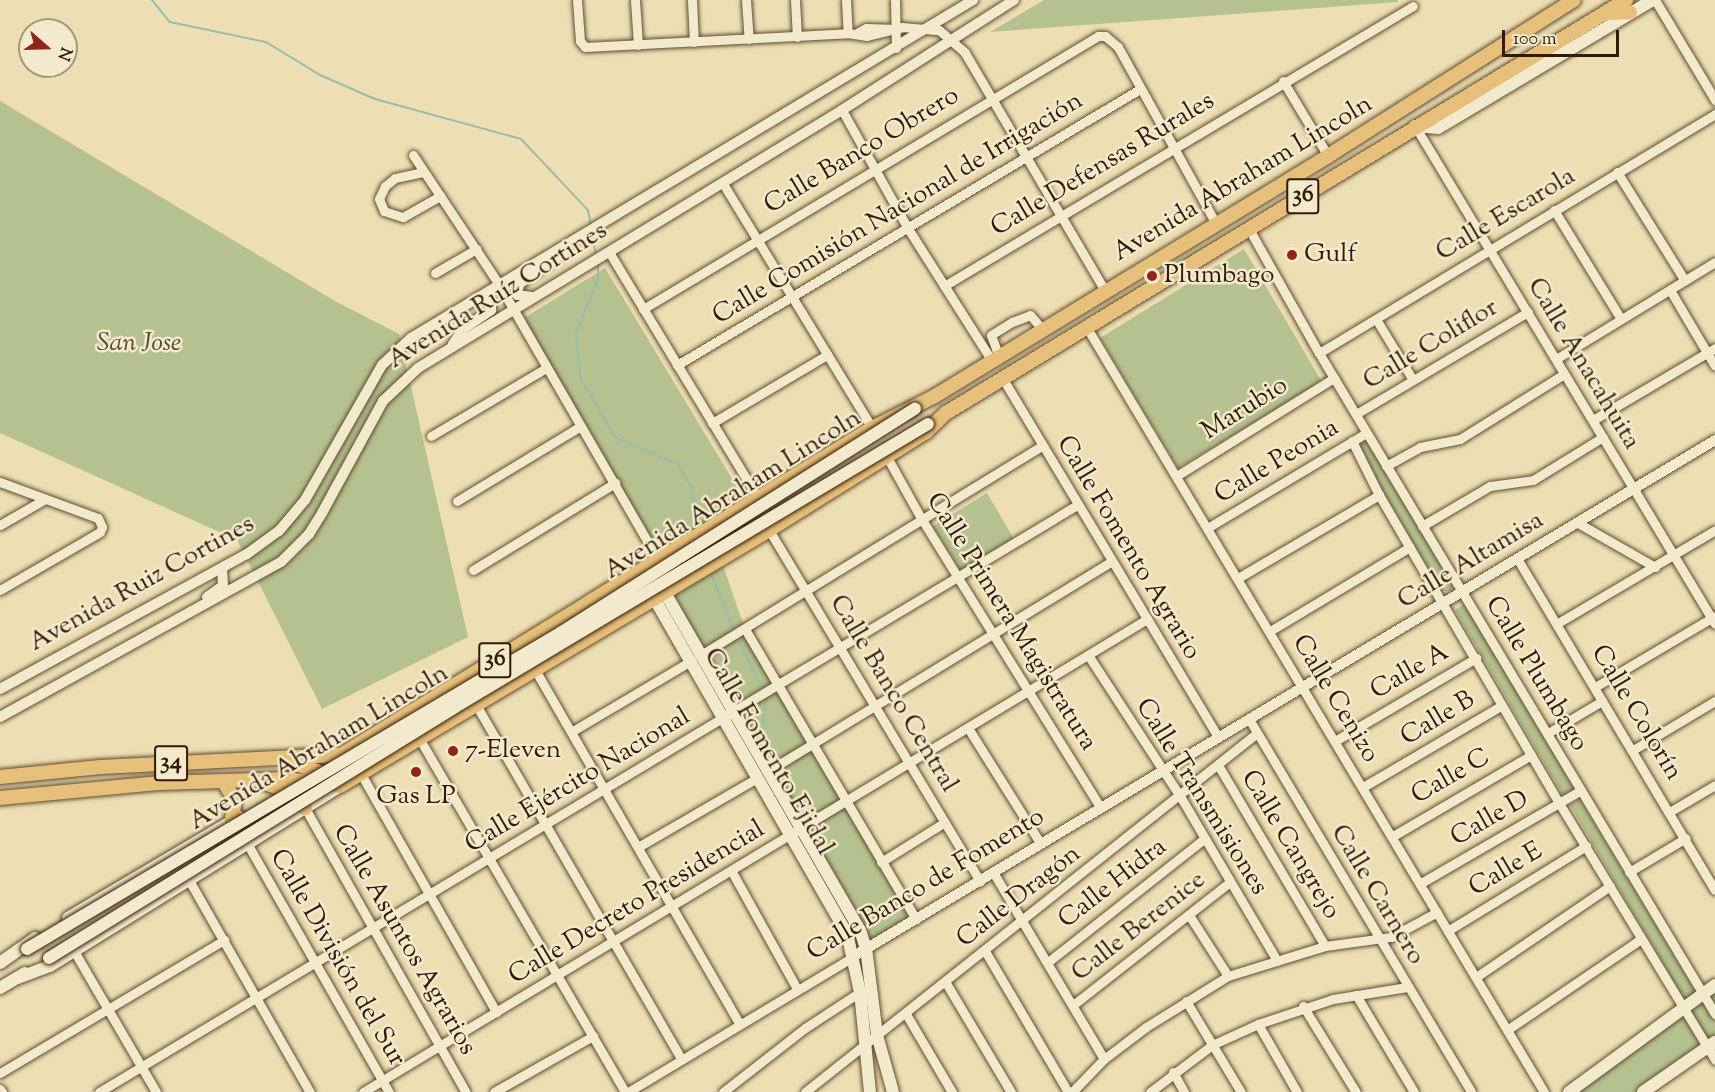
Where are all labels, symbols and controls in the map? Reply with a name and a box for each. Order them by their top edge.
north arrow [18,18,78,78]
scale bar [1505,18,1622,56]
text: 100 m [1513,27,1557,53]
text: N [51,44,76,64]
street label: Calle Banco Obrero [759,81,965,221]
street label: Calle Comisión Nacional de Irrigación [707,86,1089,332]
street label: Calle Defensas Rurales [986,86,1220,244]
street label: Avenida Abraham Lincoln [1108,89,1378,269]
street label: Calle Escarola [1431,161,1581,269]
road number: 36 [1285,175,1321,217]
street label: Avenida Ruíz Cortines [382,216,614,376]
place label: Gulf [1304,239,1356,271]
marker: Gulf [1285,248,1299,262]
place label: Plumbago [1164,260,1274,292]
marker: Plumbago [1145,269,1159,283]
street label: Calle Anacahuita [1520,273,1646,455]
street label: Calle Coliflor [1358,293,1504,397]
park label: San Jose [97,328,181,360]
street label: Marubio [1196,370,1294,448]
street label: Avenida Abraham Lincoln [599,403,867,587]
street label: Calle Peonia [1209,413,1345,511]
street label: Calle Fomento Agrario [1049,430,1207,666]
street label: Calle Primera Magistratura [919,487,1103,757]
street label: Calle Altamisa [1392,505,1550,617]
street label: Avenida Ruiz Cortines [24,509,260,659]
street label: Calle Banco Central [822,590,964,798]
street label: Calle Plumbago [1478,591,1594,757]
street label: Calle Cenizo [1285,629,1385,769]
street label: Calle A [1365,637,1455,707]
road number: 36 [477,639,513,681]
street label: Calle Colorín [1583,640,1689,786]
street label: Calle Fomento Ejidal [696,643,840,861]
street label: Avenida Abraham Lincoln [184,658,454,838]
street label: Calle B [1395,685,1481,753]
street label: Calle Transmisiones [1128,693,1274,901]
street label: Calle Ejército Nacional [460,701,696,861]
place label: 7-Eleven [465,735,561,767]
road number: 34 [153,742,189,784]
street label: Calle C [1406,742,1496,812]
marker: 7-Eleven [446,744,460,758]
marker: Gas LP [409,765,423,779]
street label: Calle Cangrejo [1233,765,1347,925]
place label: Gas LP [376,781,456,813]
street label: Calle D [1445,784,1535,854]
street label: Calle Banco de Fomento [802,802,1050,968]
street label: Calle Decreto Presidencial [503,814,771,992]
street label: Calle Asuntos Agrarios [325,819,483,1061]
street label: Calle Carnero [1323,819,1431,971]
street label: Calle Hidra [1053,832,1173,936]
street label: Calle E [1464,836,1548,904]
street label: Calle Dragón [951,839,1087,955]
street label: Calle División del Sur [262,844,412,1072]
street label: Calle Berenice [1066,865,1212,989]

